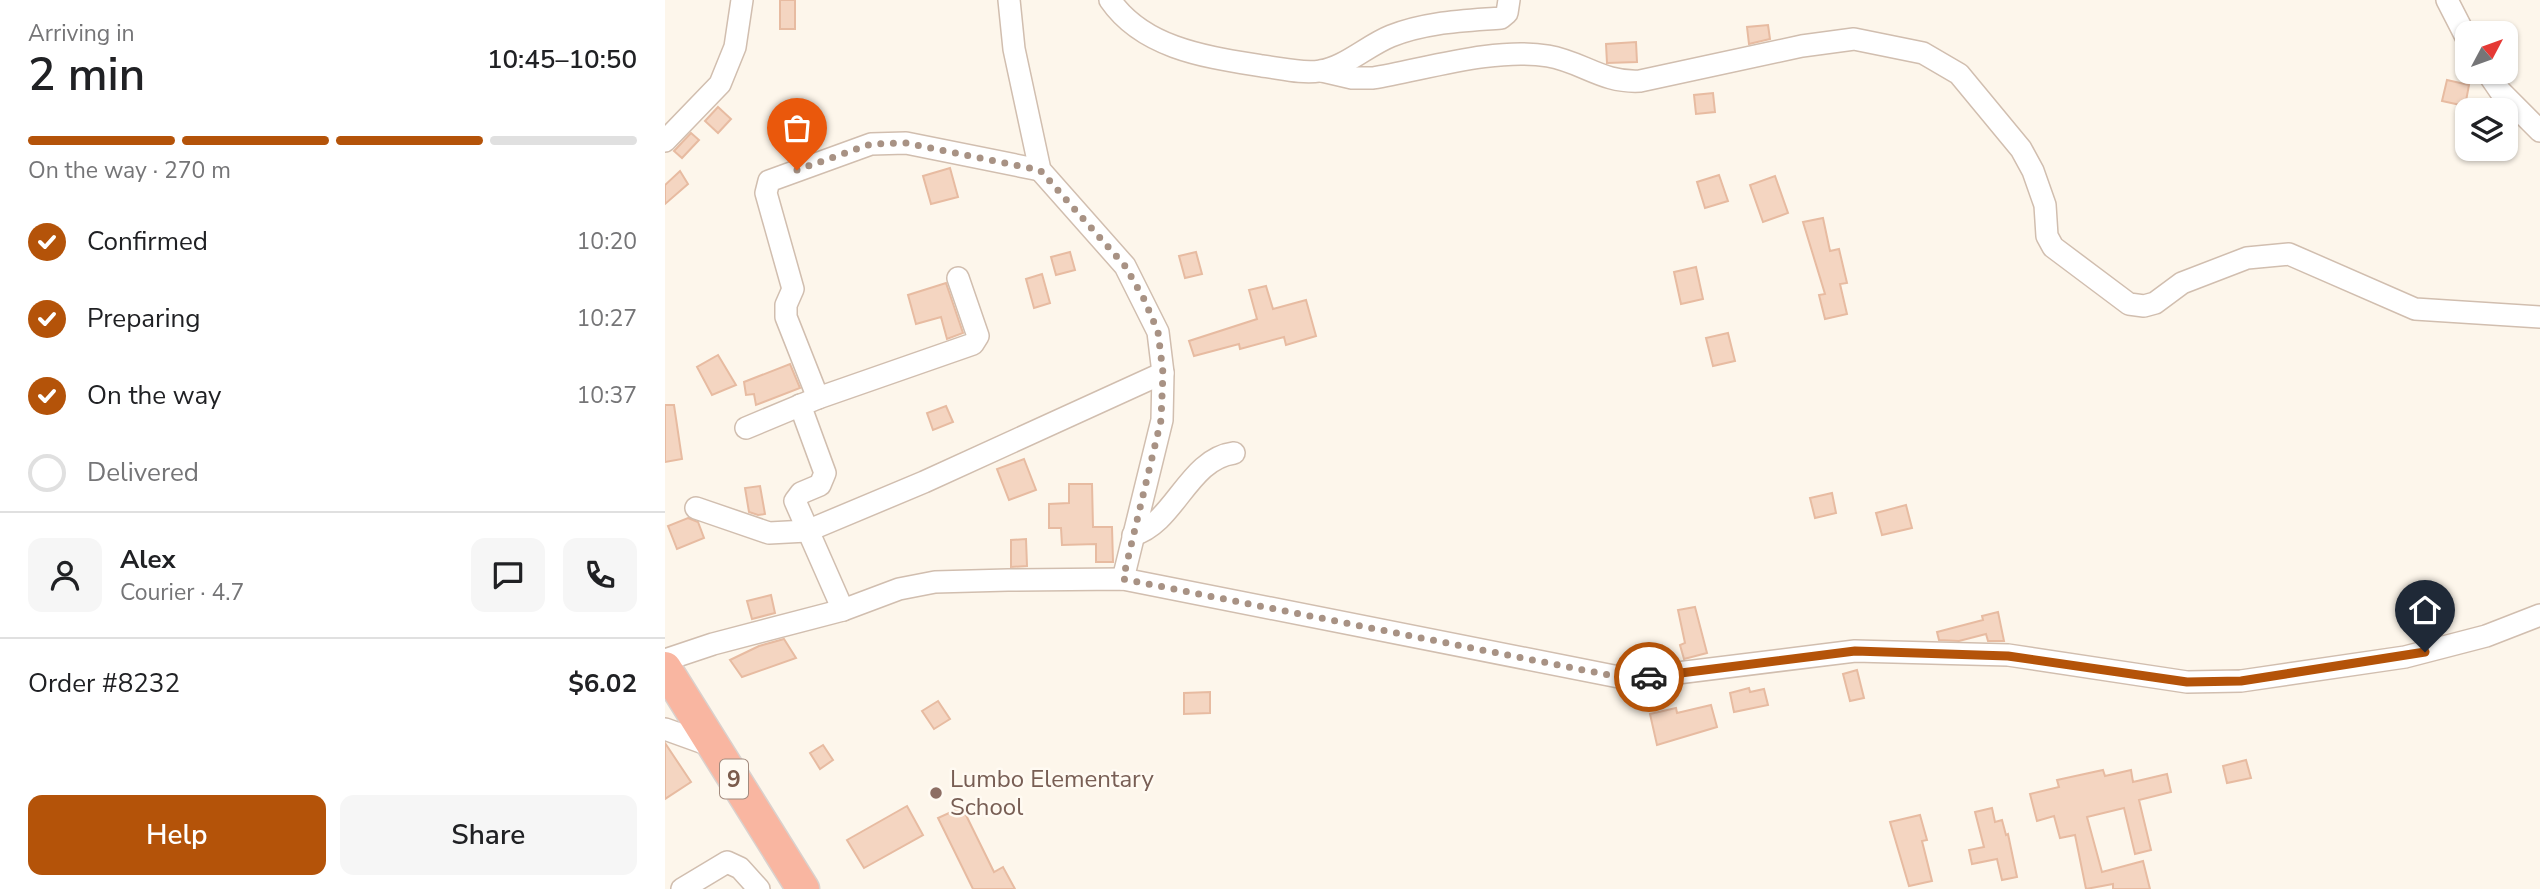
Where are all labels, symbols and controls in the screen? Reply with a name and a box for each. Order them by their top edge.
text: Arriving in [28,18,135,49]
north arrow [2455,21,2518,84]
map controls [2455,21,2518,161]
text: 10:45–10:50 [487,42,637,77]
text: 2 min [28,43,145,106]
pin [767,98,827,170]
button: layers [2455,98,2518,161]
icon: bag [778,109,816,147]
text: On the way · 270 m [28,155,231,186]
icon: check [28,223,66,261]
text: Confirmed [87,224,208,259]
text: 10:20 [577,226,637,257]
icon: check [28,300,66,338]
text: Preparing [87,301,200,336]
text: 10:27 [577,303,637,334]
icon: check [28,377,66,415]
text: On the way [87,378,221,413]
text: 10:37 [577,380,637,411]
text: Delivered [87,455,199,490]
button: person [28,538,102,612]
button: chat [471,538,545,612]
button: phone [563,538,637,612]
text: Alex [120,542,176,577]
text: Courier · 4.7 [120,577,244,608]
pin [2395,580,2455,652]
icon: home [2406,591,2444,629]
courier [1614,642,1684,712]
icon: car [1630,658,1668,696]
text: Order #8232 [28,666,180,701]
text: $6.02 [568,666,637,701]
road number: 9 [720,760,748,799]
place label: Lumbo Elementary School [950,763,1154,823]
marker: Lumbo Elementary School [928,785,944,801]
button: Help [28,795,326,875]
button: Share [340,795,637,875]

